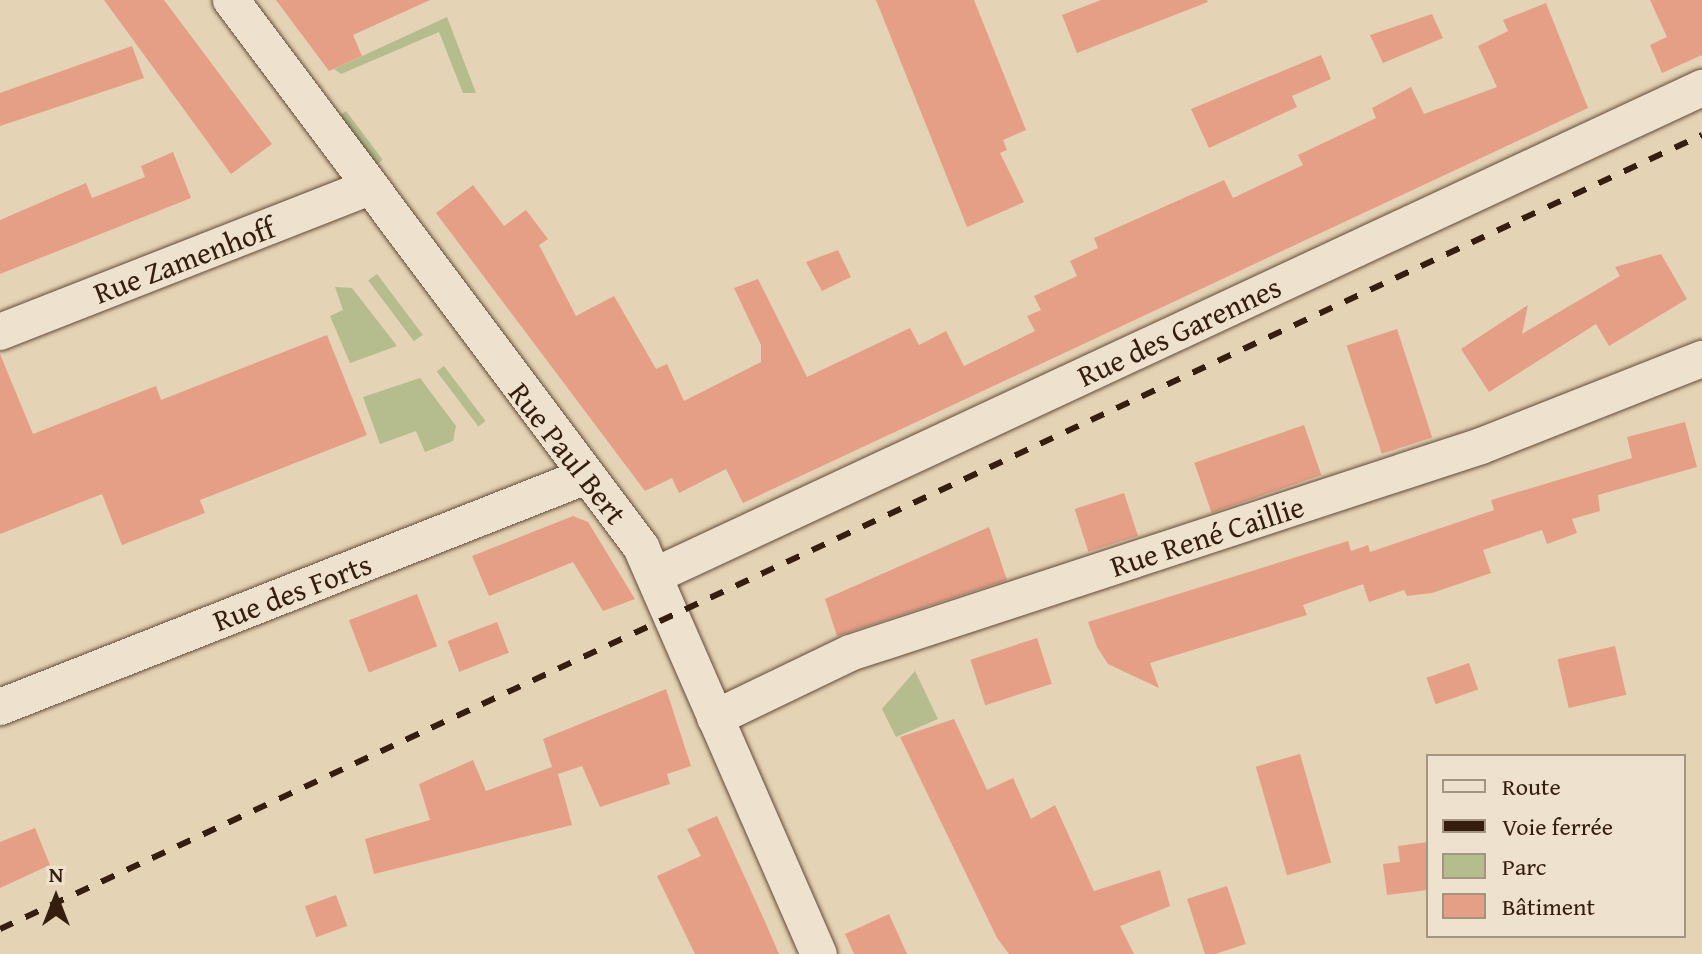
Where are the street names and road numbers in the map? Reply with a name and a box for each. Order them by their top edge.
street label: Rue Zamenhoff [88,209,280,311]
street label: Rue des Garennes [1072,268,1286,394]
street label: Rue Paul Bert [502,375,634,531]
street label: Rue René Caillie [1106,488,1308,584]
street label: Rue des Forts [208,545,376,639]

